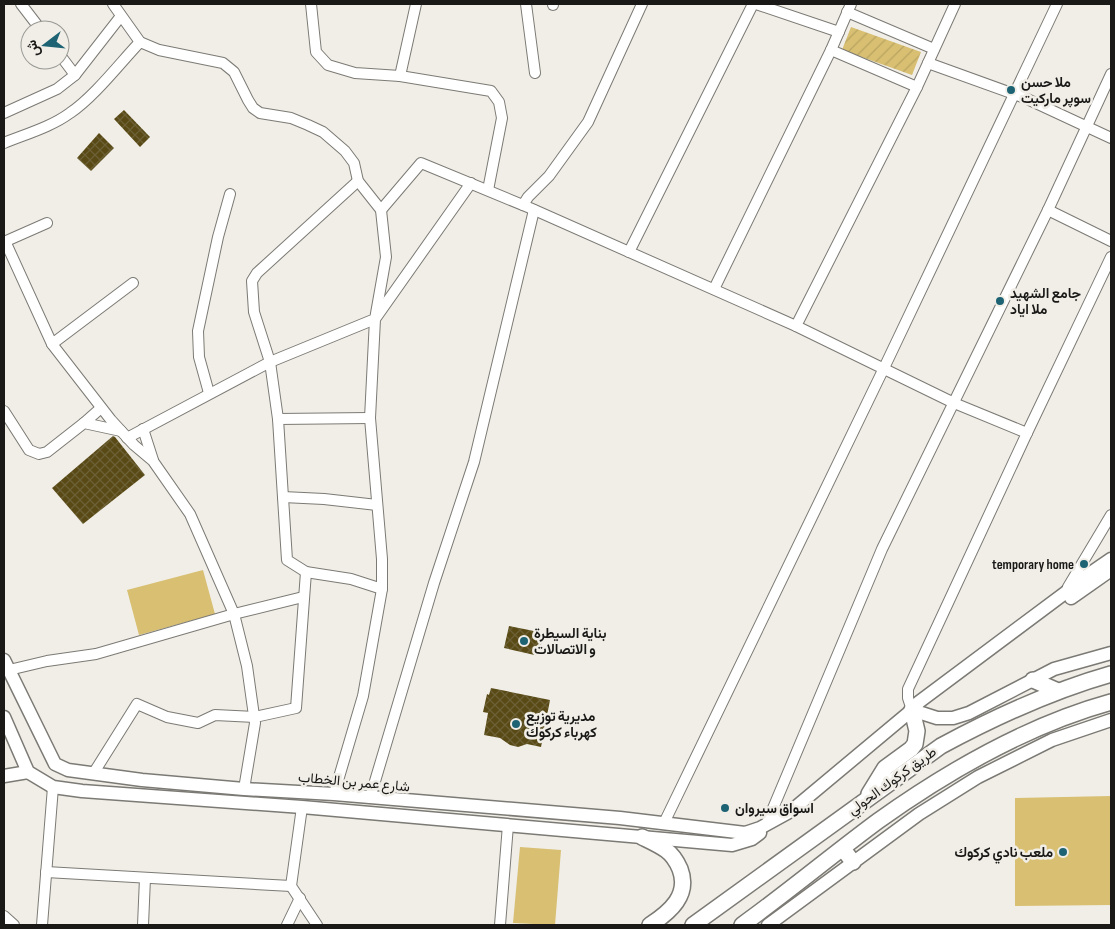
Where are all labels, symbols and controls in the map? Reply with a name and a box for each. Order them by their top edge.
north arrow [20,20,70,70]
text: ش [22,38,43,59]
place label: ملا حسن سوپر ماركيت [1021,74,1091,108]
marker: ملا حسن سوپر ماركيت [1005,84,1017,96]
place label: جامع الشهيد ملا اياد [1010,285,1081,318]
marker: جامع الشهيد ملا اياد [994,295,1006,307]
place label: temporary home [992,556,1074,573]
marker: temporary home [1078,558,1090,570]
place label: بناية السيطرة و الاتصالات [534,625,606,658]
marker: بناية السيطرة و الاتصالات [518,635,530,647]
place label: مديرية توزيع كهرباء كركوك [526,708,597,741]
marker: مديرية توزيع كهرباء كركوك [510,718,522,730]
street label: طريق كركوك الحولي [844,743,941,821]
street label: شارع عمر بن الخطاب [297,769,411,797]
place label: اسواق سيروان [735,800,814,817]
marker: اسواق سيروان [719,802,731,814]
place label: ملعب نادي كركوك [954,844,1053,864]
marker: ملعب نادي كركوك [1057,846,1069,858]

